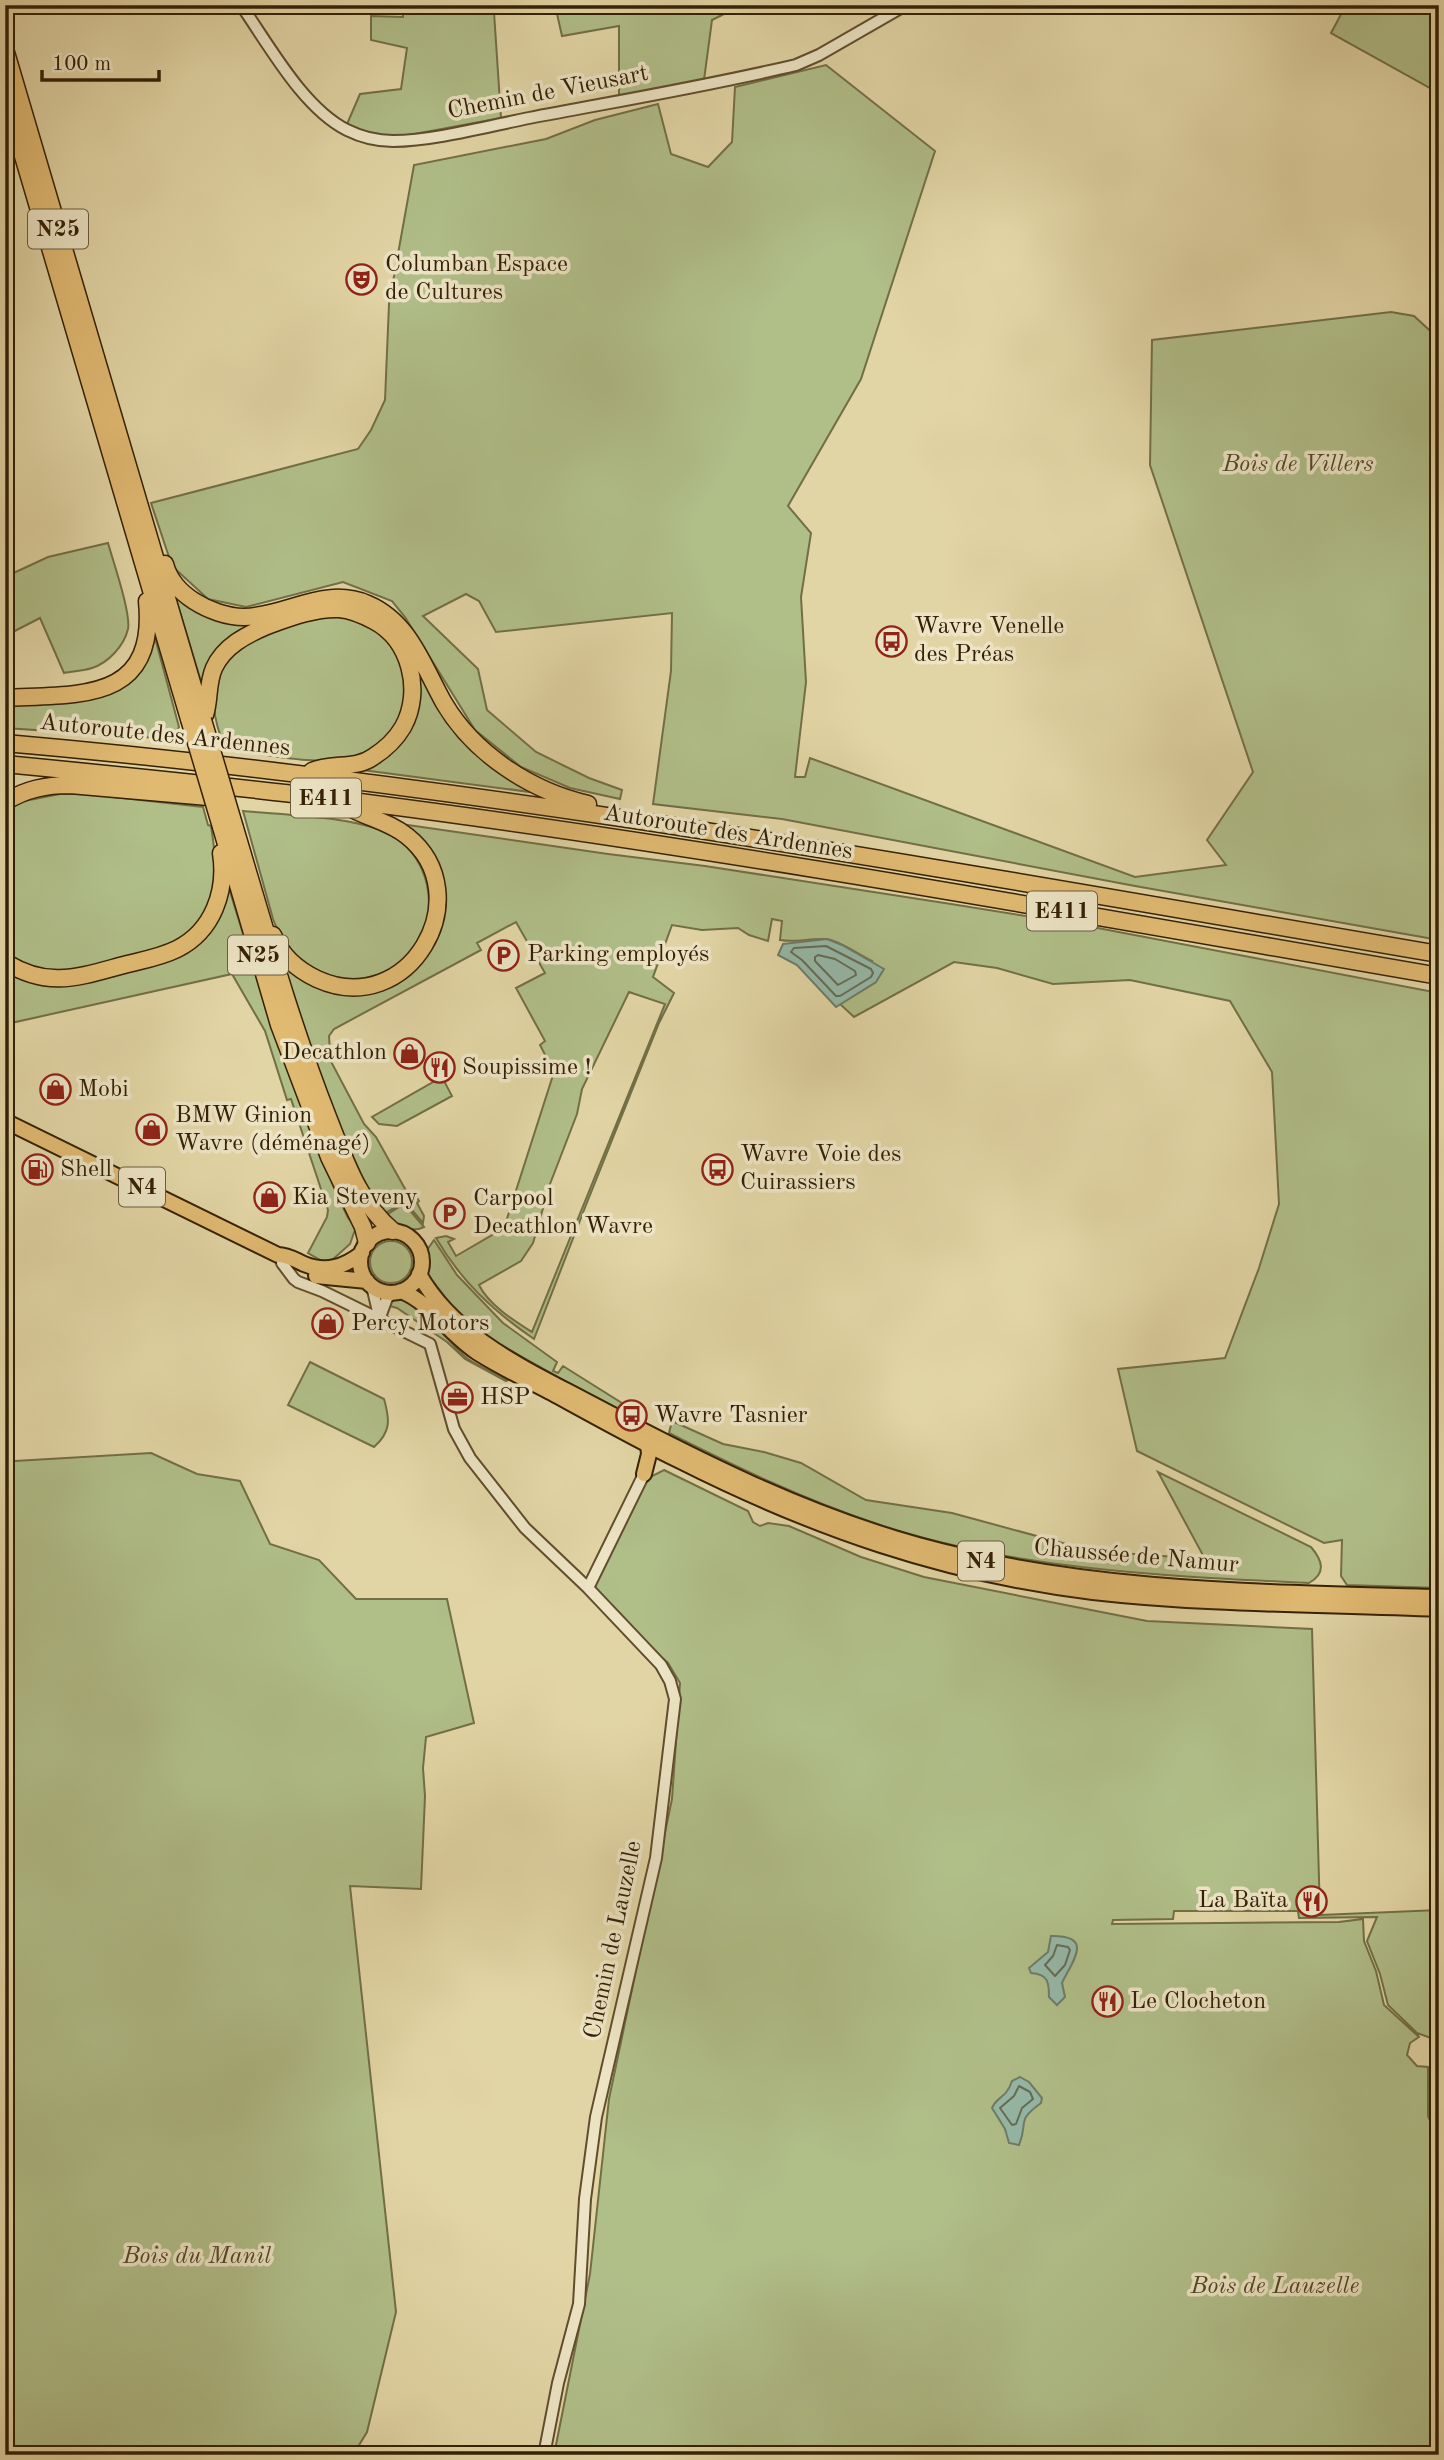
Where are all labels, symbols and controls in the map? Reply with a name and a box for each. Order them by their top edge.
scale bar [42,38,159,82]
text: 100 m [52,54,111,75]
street label: Chemin de Vieusart [446,62,650,124]
road number: N25 [28,210,88,248]
place label: Columban Espace de Cultures [385,253,568,305]
theatre icon: Columban Espace de Cultures [345,262,379,296]
park label: Bois de Villers [1221,453,1374,477]
place label: Wavre Venelle des Préas [914,615,1064,667]
bus stop icon: Wavre Venelle des Préas [874,624,908,658]
street label: Autoroute des Ardennes [38,711,292,761]
road number: E411 [291,778,361,818]
street label: Autoroute des Ardennes [602,801,854,865]
road number: E411 [1027,891,1097,930]
road number: N25 [228,936,288,974]
parking icon: Parking employés [487,938,521,972]
place label: Parking employés [527,943,710,967]
shop icon: Decathlon [393,1036,427,1070]
place label: Decathlon [282,1041,387,1065]
restaurant icon: Soupissime ! [422,1051,456,1085]
place label: Soupissime ! [462,1056,591,1080]
shop icon: Mobi [38,1073,72,1107]
place label: Mobi [78,1078,129,1102]
place label: BMW Ginion Wavre (déménagé) [175,1104,370,1156]
shop icon: BMW Ginion Wavre (déménagé) [135,1113,169,1147]
place label: Wavre Voie des Cuirassiers [740,1143,901,1195]
bus stop icon: Wavre Voie des Cuirassiers [700,1152,734,1186]
fuel station icon: Shell [20,1153,54,1187]
place label: Shell [60,1158,112,1182]
road number: N4 [119,1168,165,1206]
shop icon: Kia Steveny [252,1181,286,1215]
place label: Kia Steveny [292,1186,418,1210]
place label: Carpool Decathlon Wavre [473,1187,653,1239]
parking icon: Carpool Decathlon Wavre [433,1196,467,1230]
shop icon: Percy Motors [311,1307,345,1341]
place label: Percy Motors [351,1312,489,1336]
office icon: HSP [440,1381,474,1415]
place label: HSP [480,1386,530,1410]
bus stop icon: Wavre Tasnier [614,1399,648,1433]
place label: Wavre Tasnier [654,1404,808,1428]
street label: Chaussée de Namur [1032,1536,1240,1578]
road number: N4 [958,1542,1004,1580]
street label: Chemin de Lauzelle [581,1839,647,2041]
restaurant icon: La Baïta [1294,1884,1328,1918]
place label: La Baïta [1198,1889,1288,1913]
restaurant icon: Le Clocheton [1090,1985,1124,2019]
place label: Le Clocheton [1130,1990,1266,2014]
park label: Bois du Manil [122,2245,271,2269]
park label: Bois de Lauzelle [1190,2275,1360,2299]

